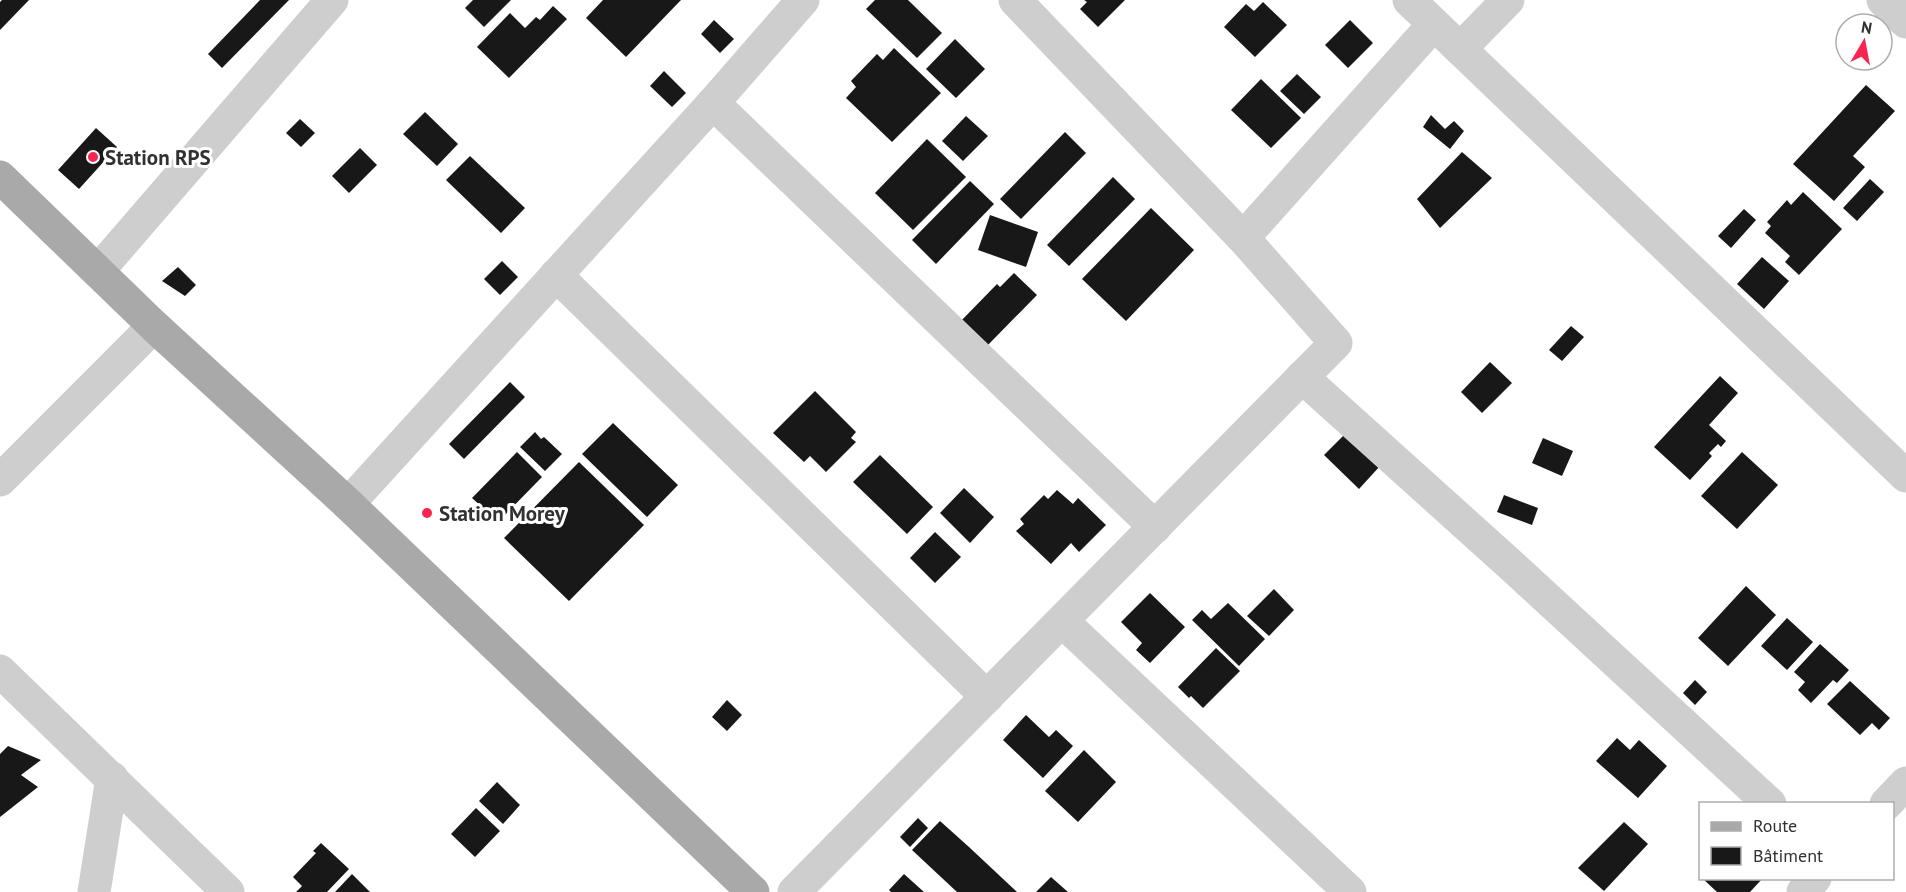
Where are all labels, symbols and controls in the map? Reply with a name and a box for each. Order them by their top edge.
north arrow [1834,12,1894,72]
text: N [1860,16,1874,38]
place label: Station RPS [105,144,211,171]
marker: Station RPS [86,150,100,164]
place label: Station Morey [439,500,566,527]
marker: Station Morey [420,506,434,520]
legend [1699,802,1894,880]
text: Route [1753,814,1797,837]
text: Bâtiment [1753,844,1823,867]

